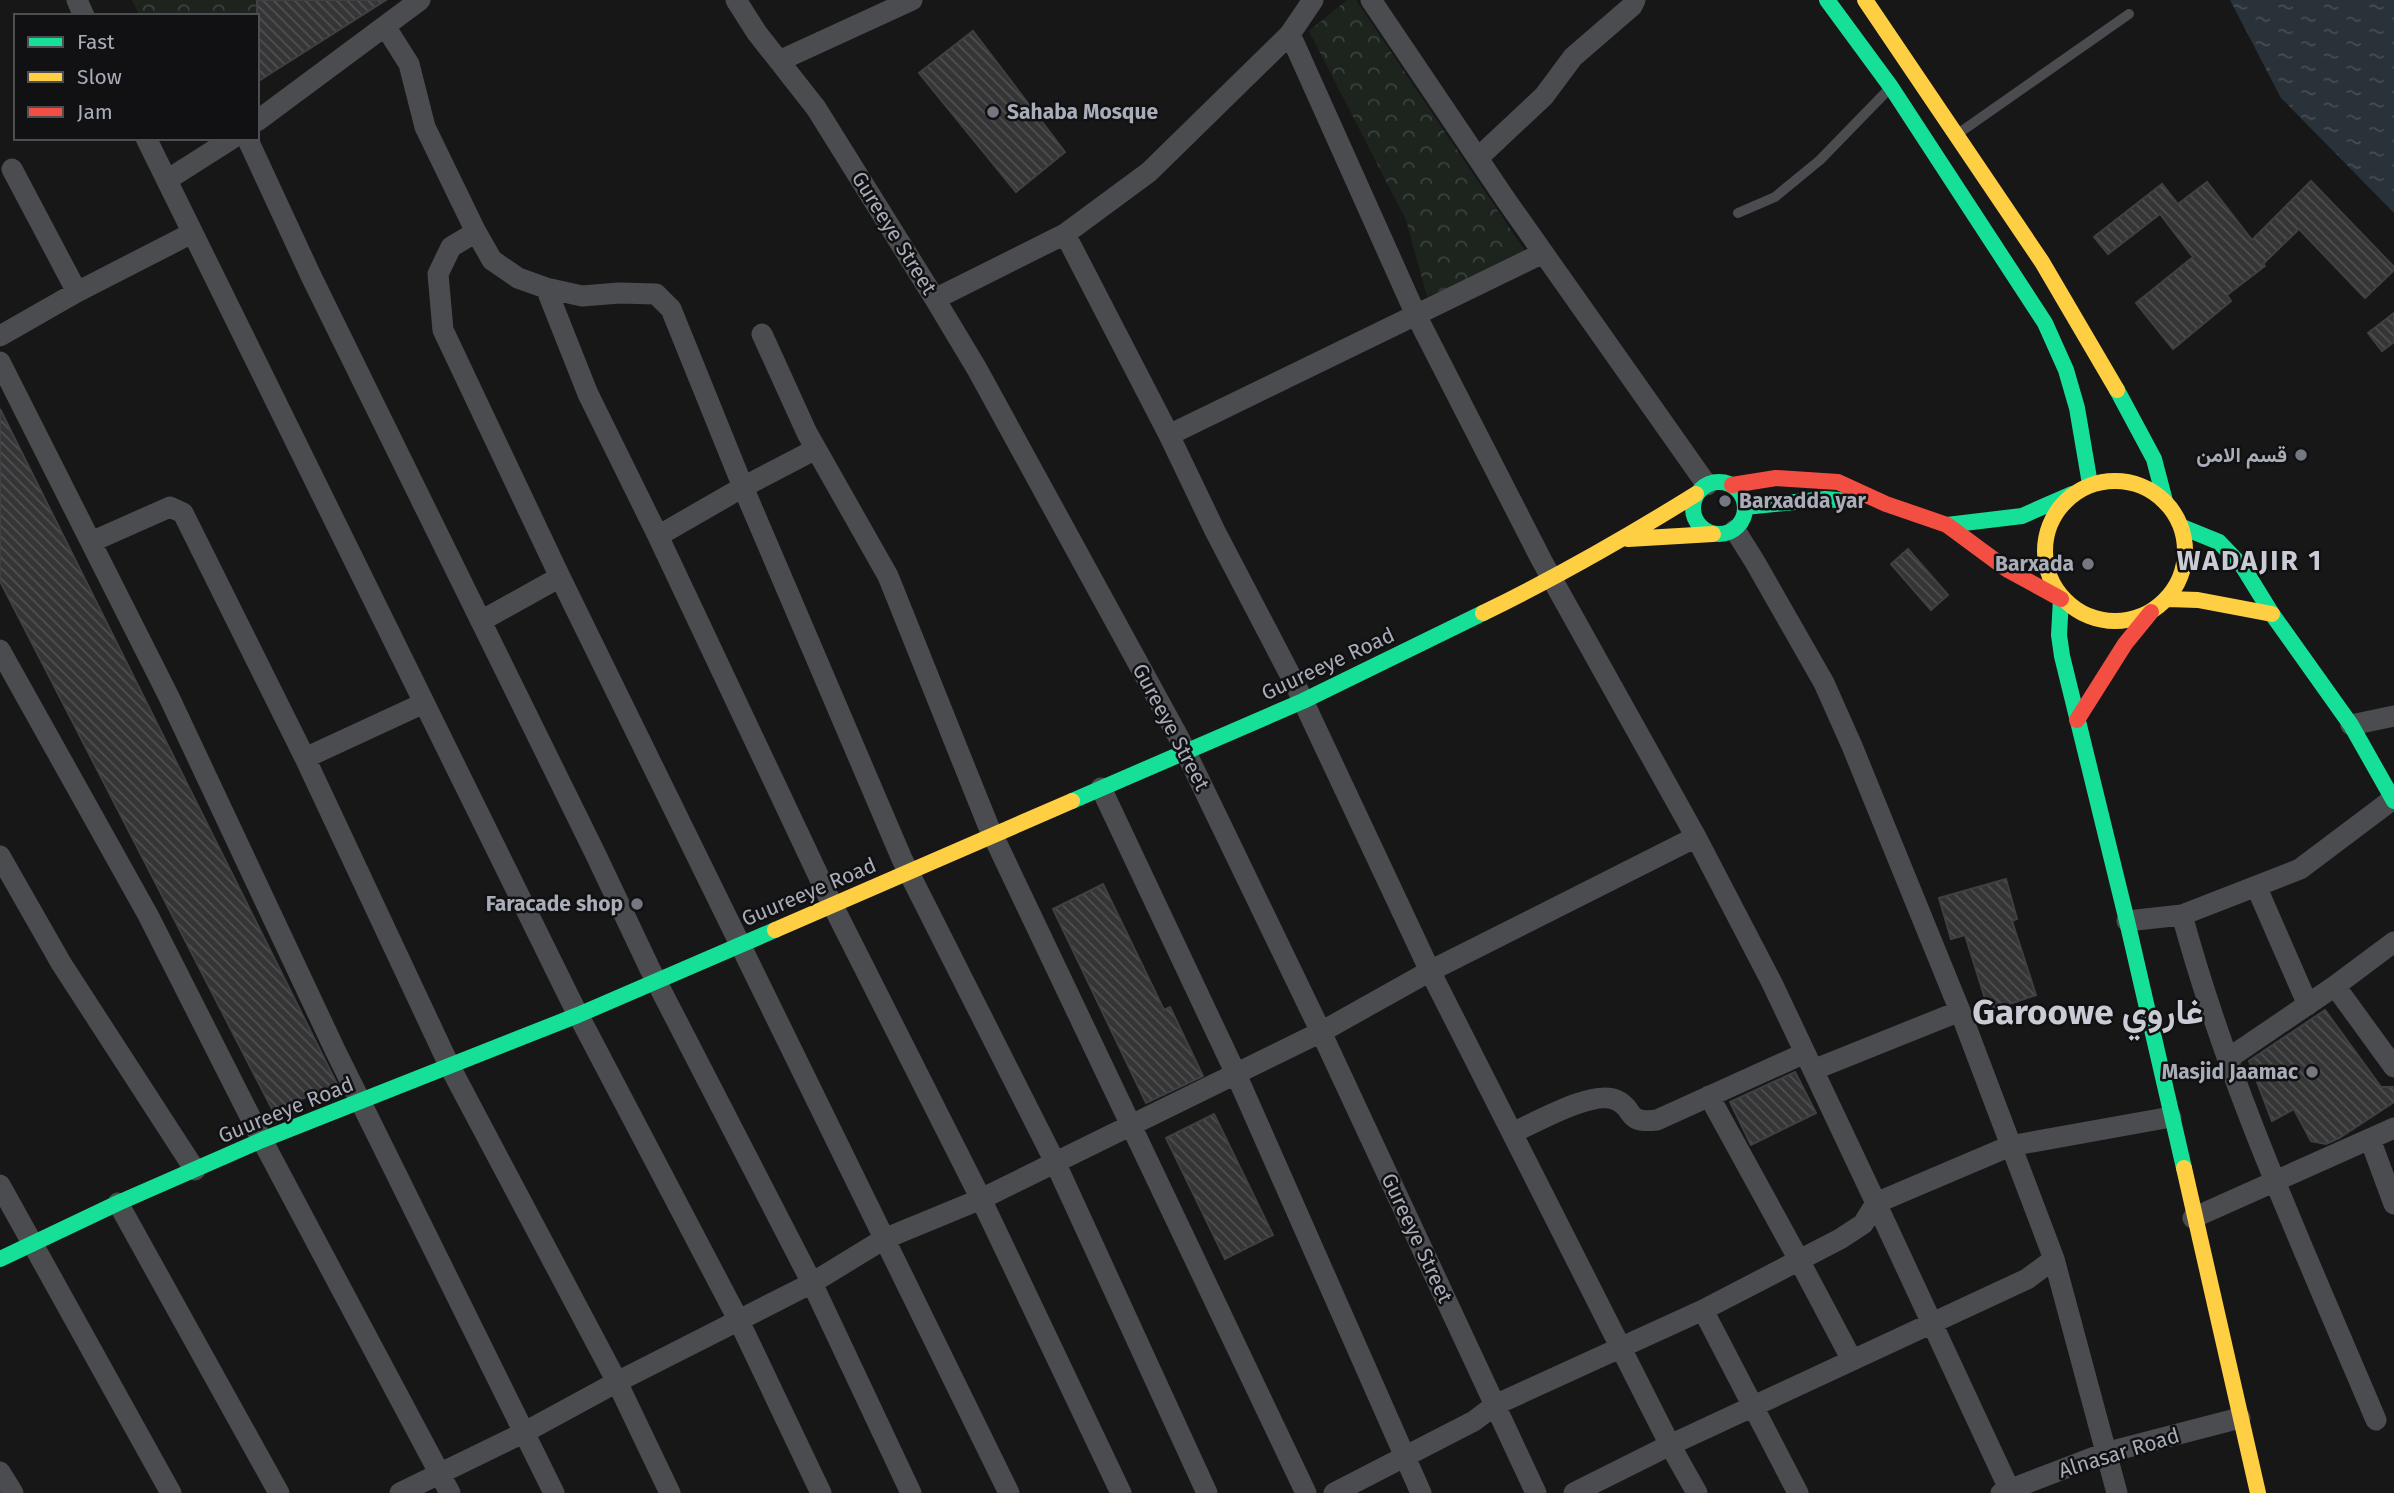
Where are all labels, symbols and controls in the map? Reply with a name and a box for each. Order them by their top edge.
legend [14,14,259,140]
text: Fast [77,29,115,55]
text: Slow [77,64,122,90]
text: Jam [77,99,113,125]
place label: Sahaba Mosque [1007,99,1158,125]
marker: Sahaba Mosque [985,104,1001,120]
street label: Gureeye Street [846,167,942,300]
place label: قسم الامن [2196,442,2287,469]
marker: قسم الامن [2293,447,2309,463]
place label: Barxadda yar [1739,488,1866,514]
marker: Barxadda yar [1717,493,1733,509]
district label: WADAJIR 1 [2177,544,2323,577]
place label: Barxada [1995,551,2074,577]
marker: Barxada [2080,556,2096,572]
street label: Guureeye Road [1257,622,1399,706]
street label: Gureeye Street [1127,659,1216,795]
street label: Guureeye Road [738,852,880,932]
place label: Faracade shop [486,891,623,917]
marker: Faracade shop [629,896,645,912]
district label: Garoowe غاروي [1972,991,2204,1041]
place label: Masjid Jaamac [2162,1059,2298,1085]
marker: Masjid Jaamac [2304,1064,2320,1080]
street label: Guureeye Road [215,1071,357,1149]
street label: Gureeye Street [1376,1169,1459,1307]
street label: Alnasar Road [2056,1422,2182,1484]

